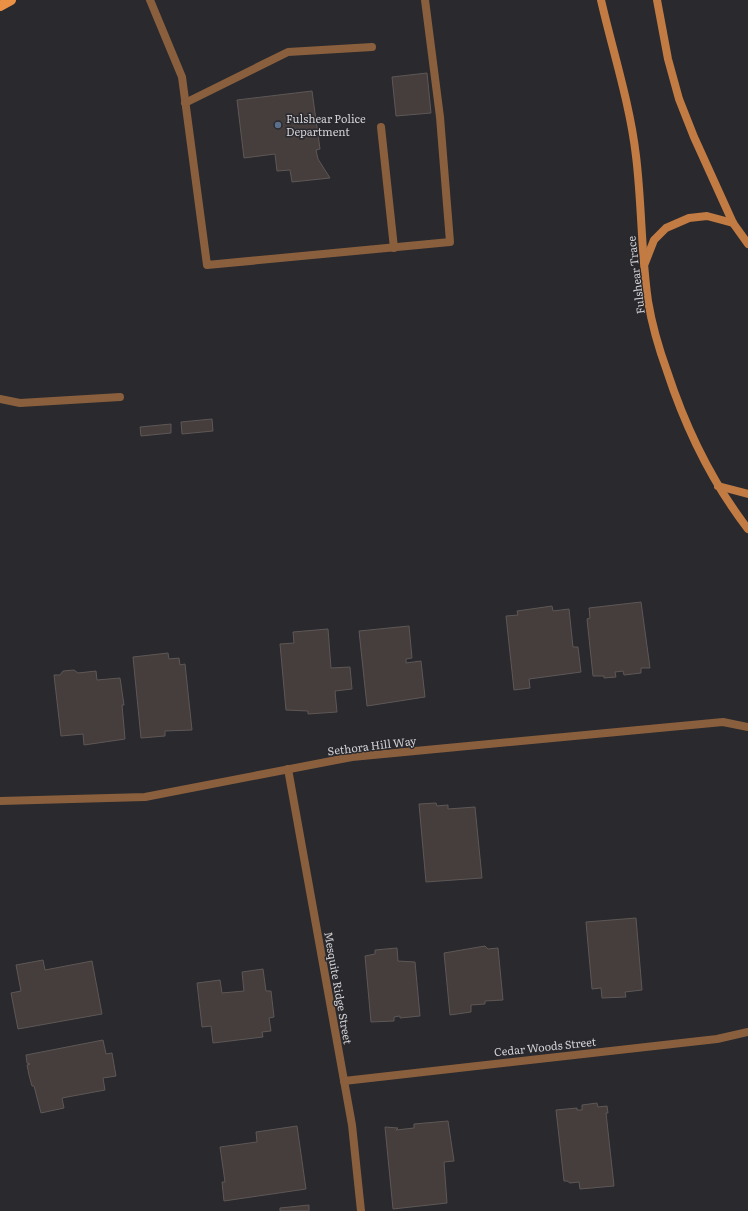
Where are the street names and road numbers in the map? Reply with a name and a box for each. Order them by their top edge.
street label: Fulshear Trace [622,235,648,315]
street label: Sethora Hill Way [327,732,418,758]
street label: Mesquite Ridge Street [321,930,357,1046]
street label: Cedar Woods Street [493,1033,597,1059]

